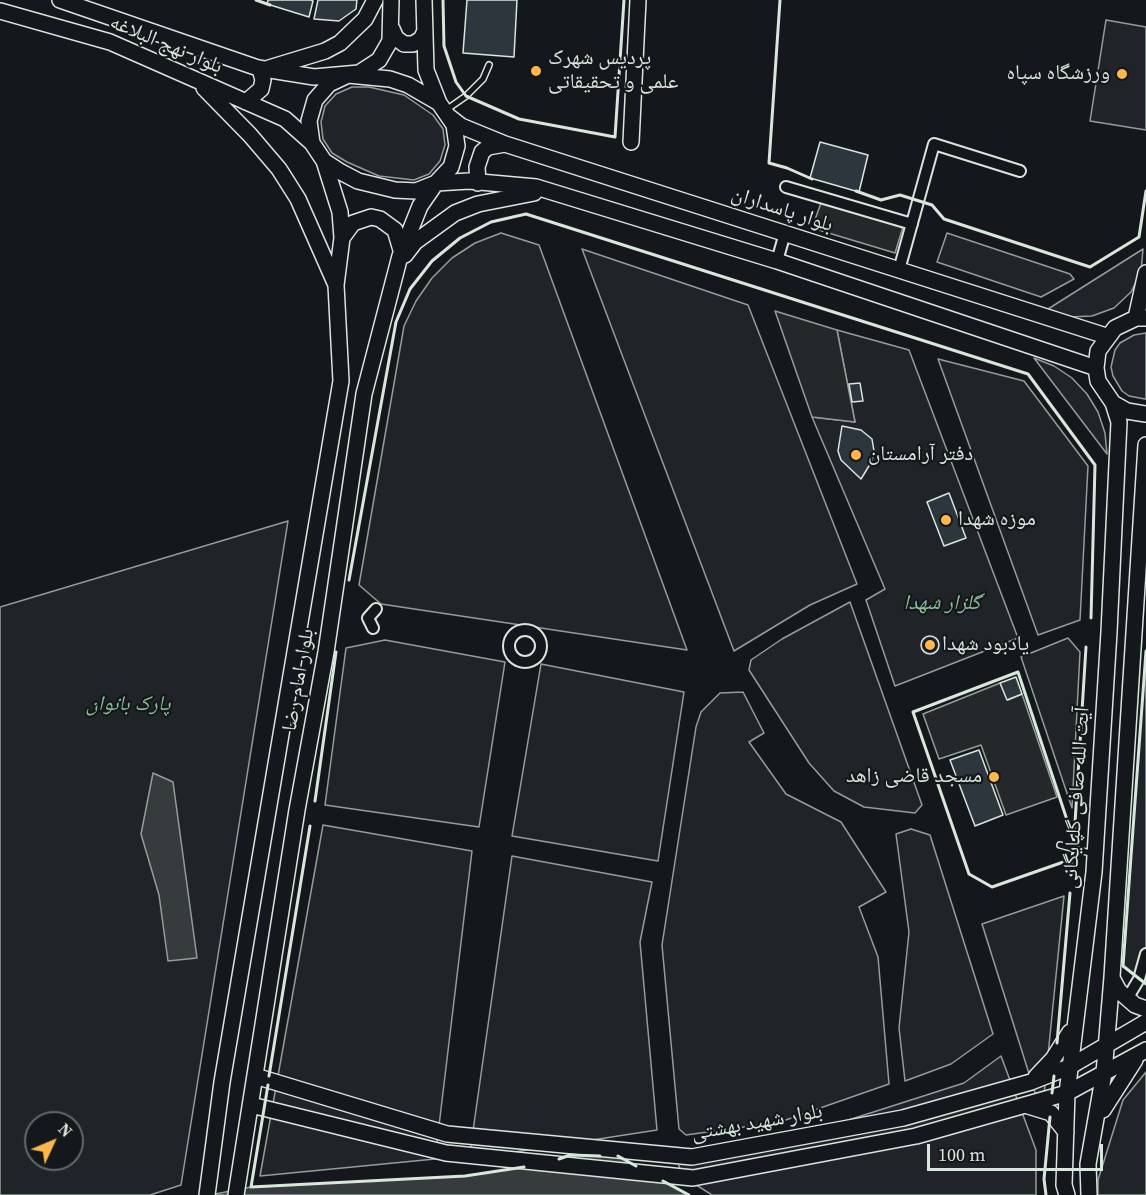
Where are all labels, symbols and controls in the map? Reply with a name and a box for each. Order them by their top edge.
street label: بلوار نهج البلاغه [106,10,226,80]
place label: پردیس شهرک علمی و تحقیقاتی [548,46,678,96]
place label: ورزشگاه سپاه [1006,61,1110,87]
marker: پردیس شهرک علمی و تحقیقاتی [529,64,543,78]
marker: ورزشگاه سپاه [1115,67,1129,81]
street label: بلوار پاسداران [728,182,836,238]
place label: دفتر آرامستان [868,442,973,468]
marker: دفتر آرامستان [849,448,863,462]
place label: موزه شهدا [958,507,1036,533]
marker: موزه شهدا [939,513,953,527]
park label: گلزار شهدا [903,591,981,617]
street label: بلوار امام رضا [278,627,320,733]
place label: یادبود شهدا [942,632,1029,658]
marker: یادبود شهدا [923,638,937,652]
park label: پارک بانوان [86,692,170,718]
street label: آیت الله صافی گلپایگانی [1058,706,1096,890]
place label: مسجد قاضی زاهد [846,764,982,790]
marker: مسجد قاضی زاهد [987,770,1001,784]
street label: بلوار شهید بهشتی [689,1099,825,1147]
north arrow [24,1111,84,1171]
text: N [54,1118,77,1142]
scale bar [930,1132,1106,1170]
text: 100 m [938,1142,985,1167]

